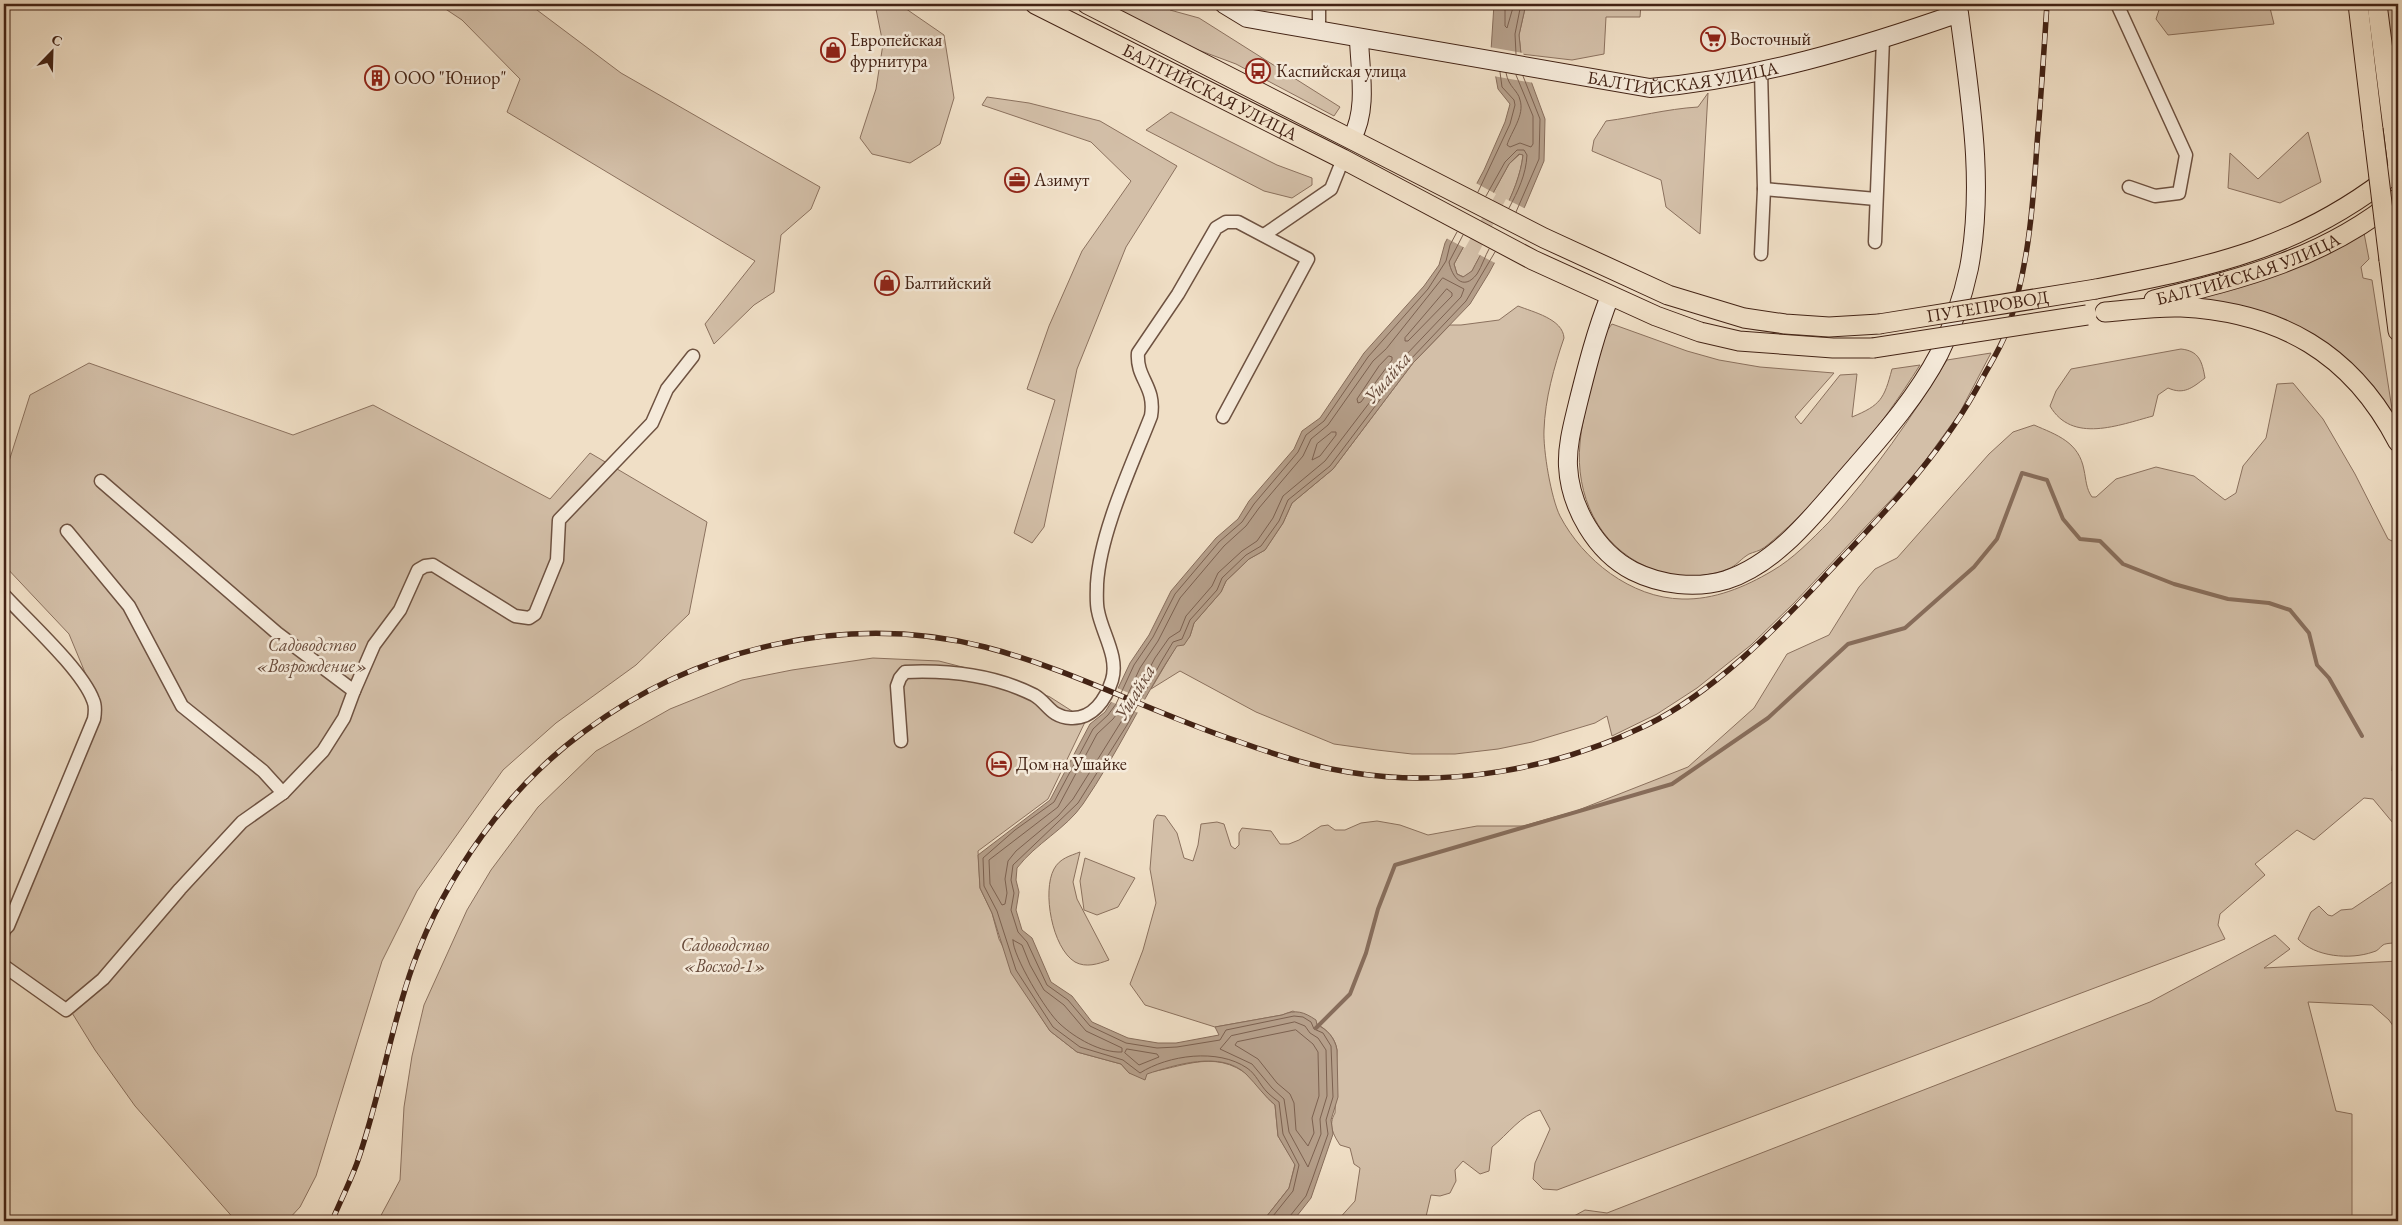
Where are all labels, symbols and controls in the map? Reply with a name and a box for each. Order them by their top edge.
supermarket icon: Восточный [1700,26,1726,52]
place label: Восточный [1730,27,1812,50]
north arrow [28,28,78,78]
place label: Европейская фурнитура [850,28,942,72]
text: С [49,30,65,50]
shop icon: Европейская фурнитура [820,37,846,63]
street label: БАЛТИЙСКАЯ УЛИЦА [1119,38,1302,146]
street label: БАЛТИЙСКАЯ УЛИЦА [1586,56,1781,99]
bus stop icon: Каспийская улица [1245,58,1271,84]
place label: Каспийская улица [1276,59,1407,82]
building icon: ООО "Юниор" [364,65,390,91]
place label: ООО "Юниор" [394,66,506,89]
office icon: Азимут [1004,167,1030,193]
place label: Азимут [1033,168,1090,191]
street label: БАЛТИЙСКАЯ УЛИЦА [2154,227,2344,310]
shop icon: Балтийский [874,270,900,296]
place label: Балтийский [904,271,992,294]
street label: ПУТЕПРОВОД [1925,285,2050,327]
water label: Ушайка [1358,346,1417,408]
park label: Садоводство «Возрождение» [256,633,368,678]
water label: Ушайка [1108,660,1161,725]
hotel icon: Дом на Ушайке [986,751,1012,777]
place label: Дом на Ушайке [1016,752,1127,775]
park label: Садоводство «Восход-1» [681,933,770,977]

